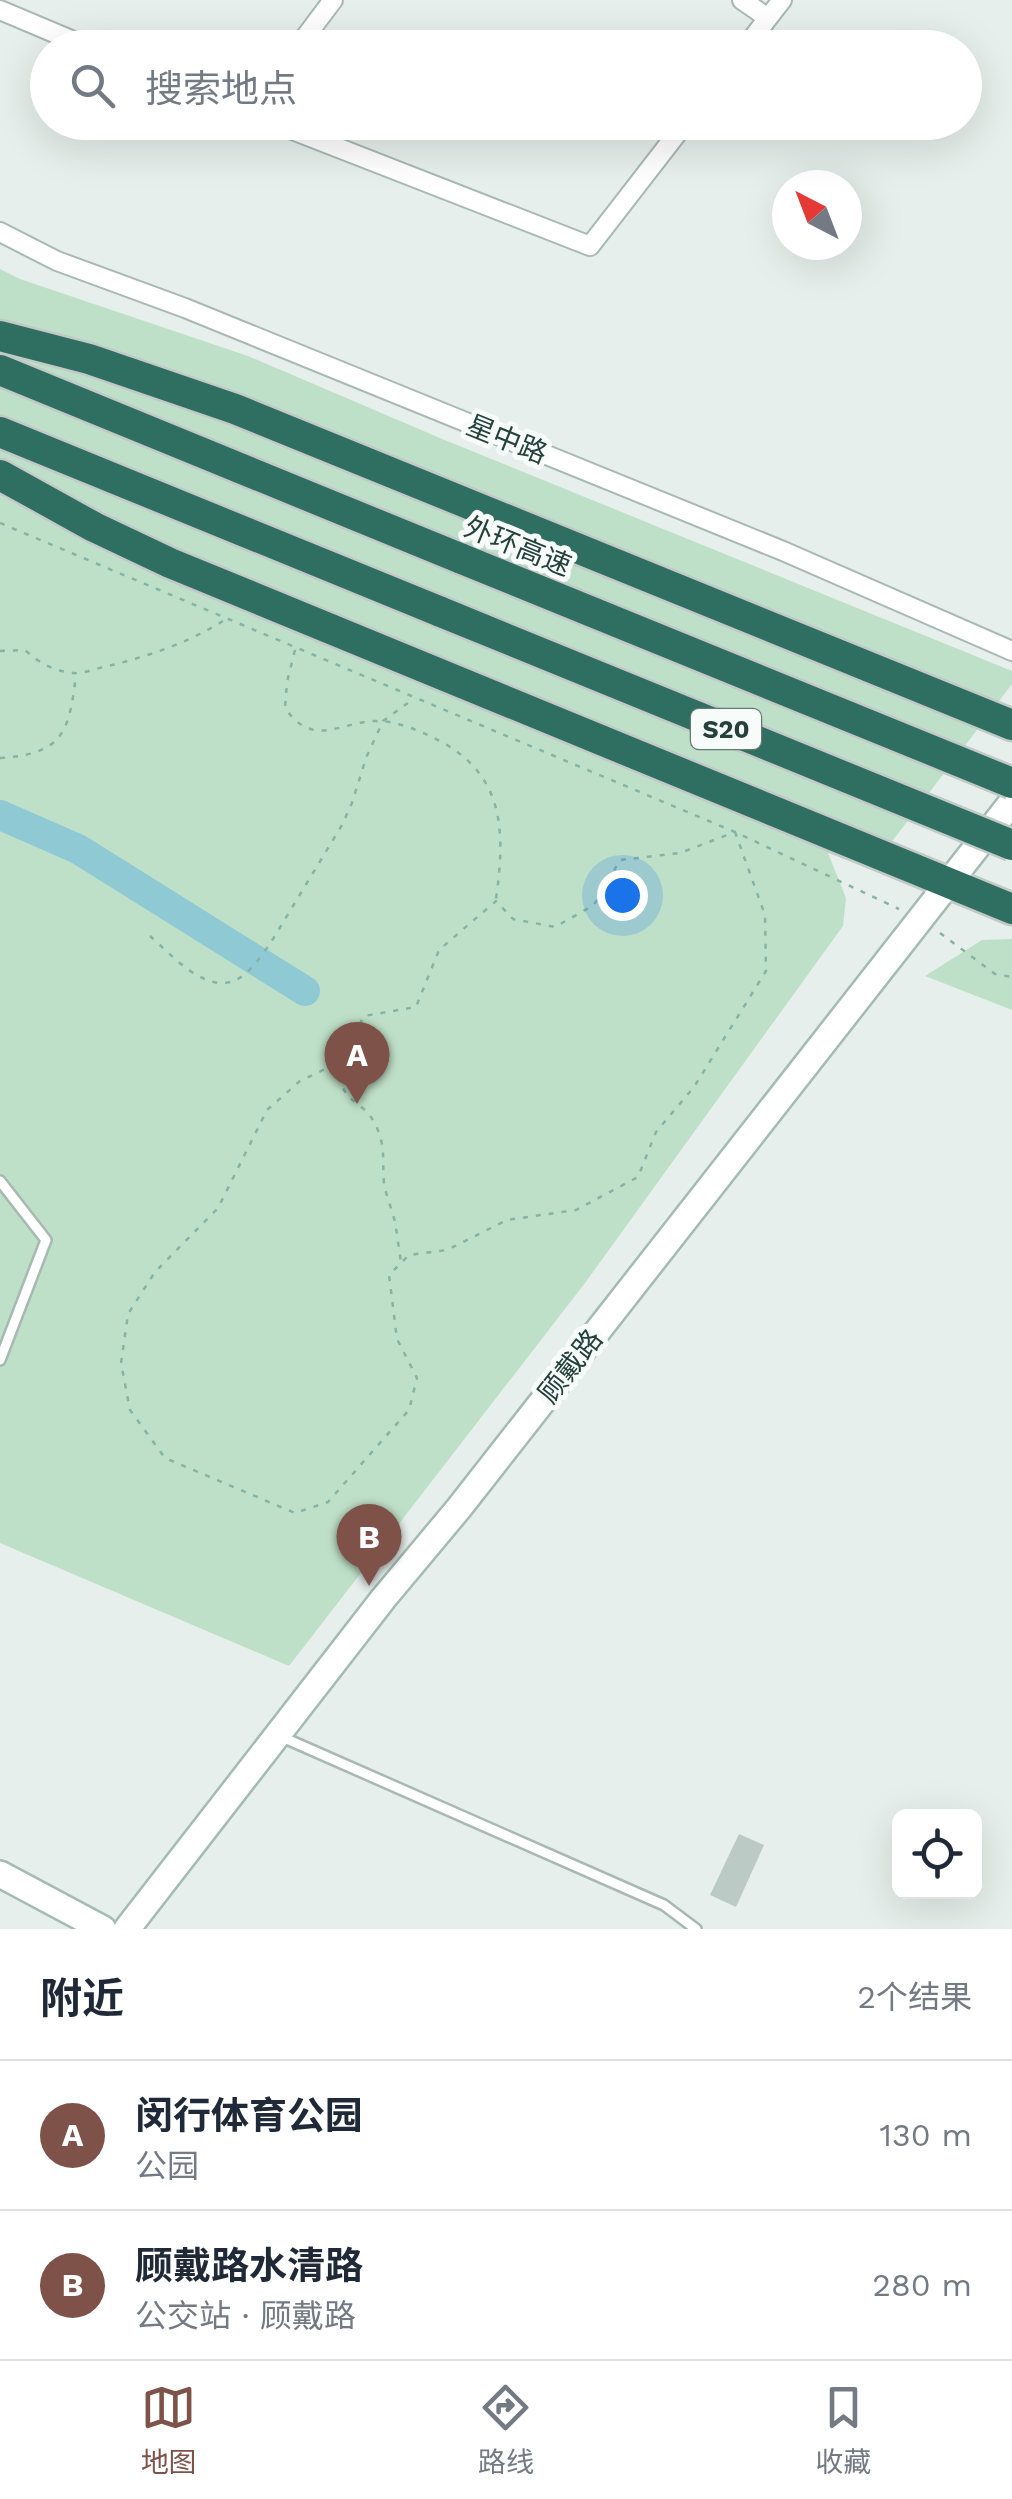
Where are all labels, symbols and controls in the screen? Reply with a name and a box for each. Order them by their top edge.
search box [30,30,982,140]
icon: search [65,58,120,113]
text: 搜索地点 [145,67,297,111]
north arrow [772,170,862,260]
street label: 星中路 [462,408,552,470]
street label: 外环高速 [460,510,576,583]
road number: S20 [691,709,761,749]
your location [597,870,648,921]
pin: A [324,1022,390,1104]
street label: 顾戴路 [532,1323,609,1410]
pin: B [336,1504,402,1586]
map controls [892,1809,982,1899]
button: locate [892,1809,982,1899]
text: 附近 [40,1974,124,2023]
text: 2个结果 [857,1978,972,2016]
text: 闵行体育公园 [135,2094,363,2138]
text: A [62,2116,83,2154]
text: 130 m [880,2116,972,2154]
text: 公园 [135,2147,199,2185]
text: 顾戴路水清路 [135,2244,363,2288]
text: B [62,2266,83,2304]
text: 280 m [872,2266,972,2304]
text: 公交站 · 顾戴路 [135,2297,356,2335]
tab: 地图 [141,2380,197,2480]
tab: 路线 [478,2380,534,2480]
tab: 收藏 [815,2380,871,2480]

